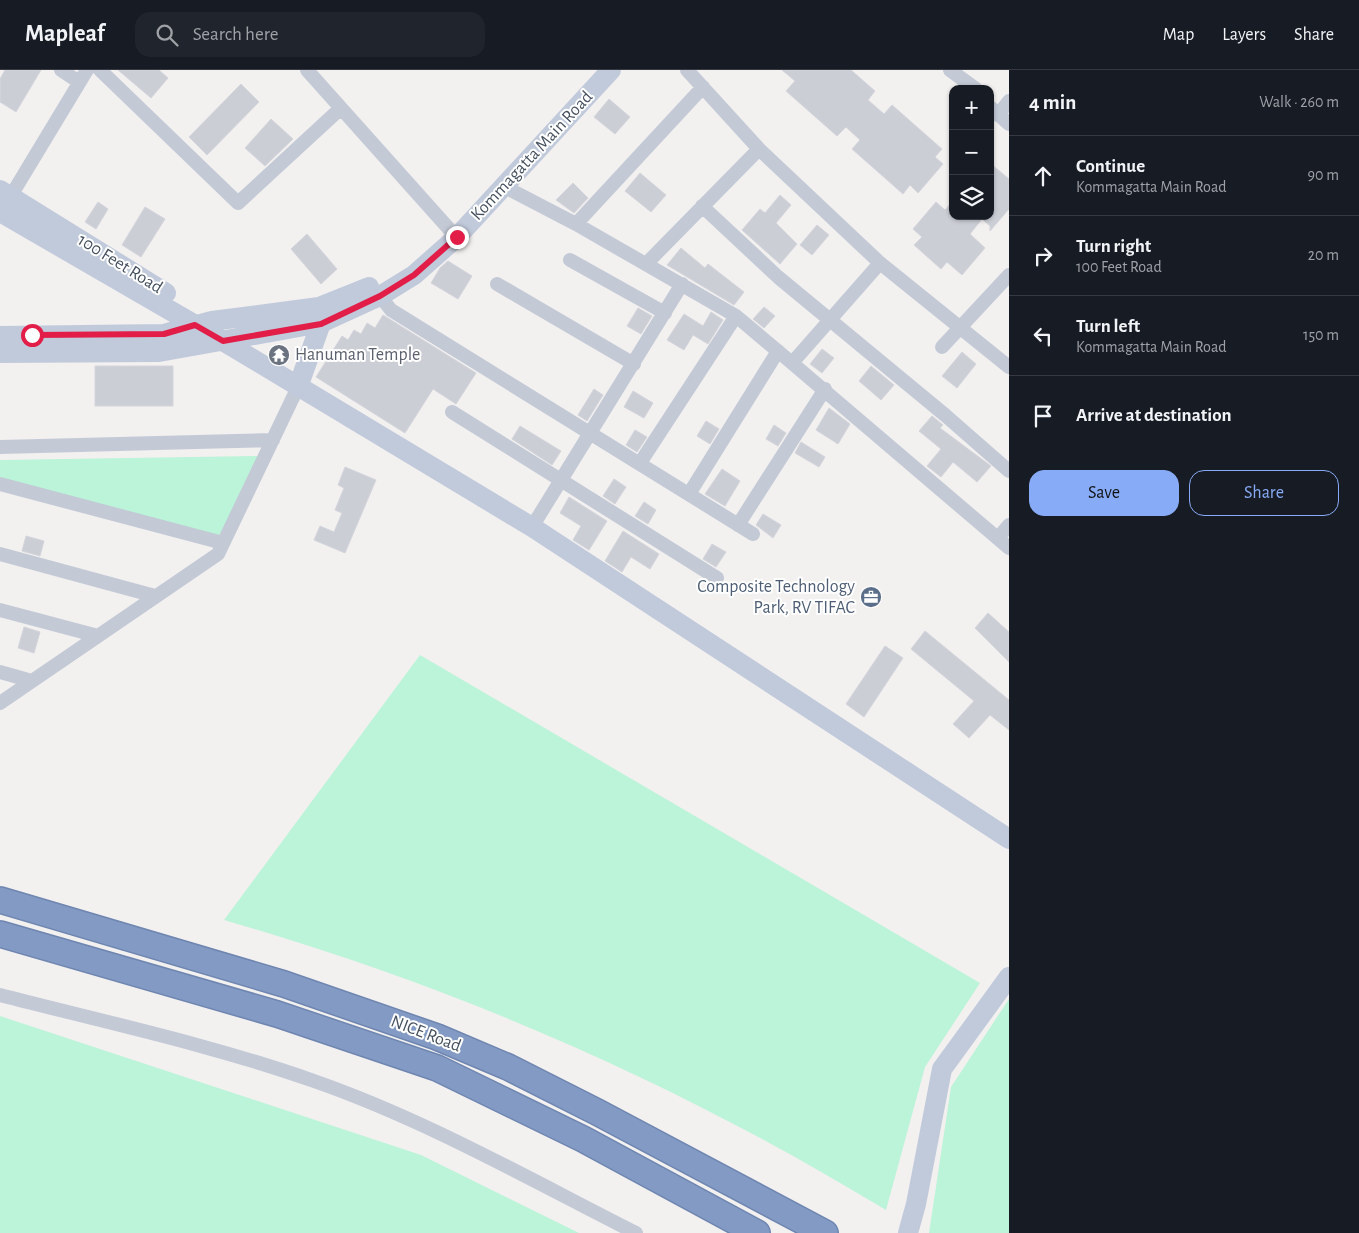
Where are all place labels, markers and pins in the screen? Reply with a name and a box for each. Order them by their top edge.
temple icon: Hanuman Temple [267,343,291,367]
place label: Hanuman Temple [295,346,420,364]
place label: Composite Technology Park, RV TIFAC [697,578,855,617]
office icon: Composite Technology Park, RV TIFAC [859,585,883,609]

